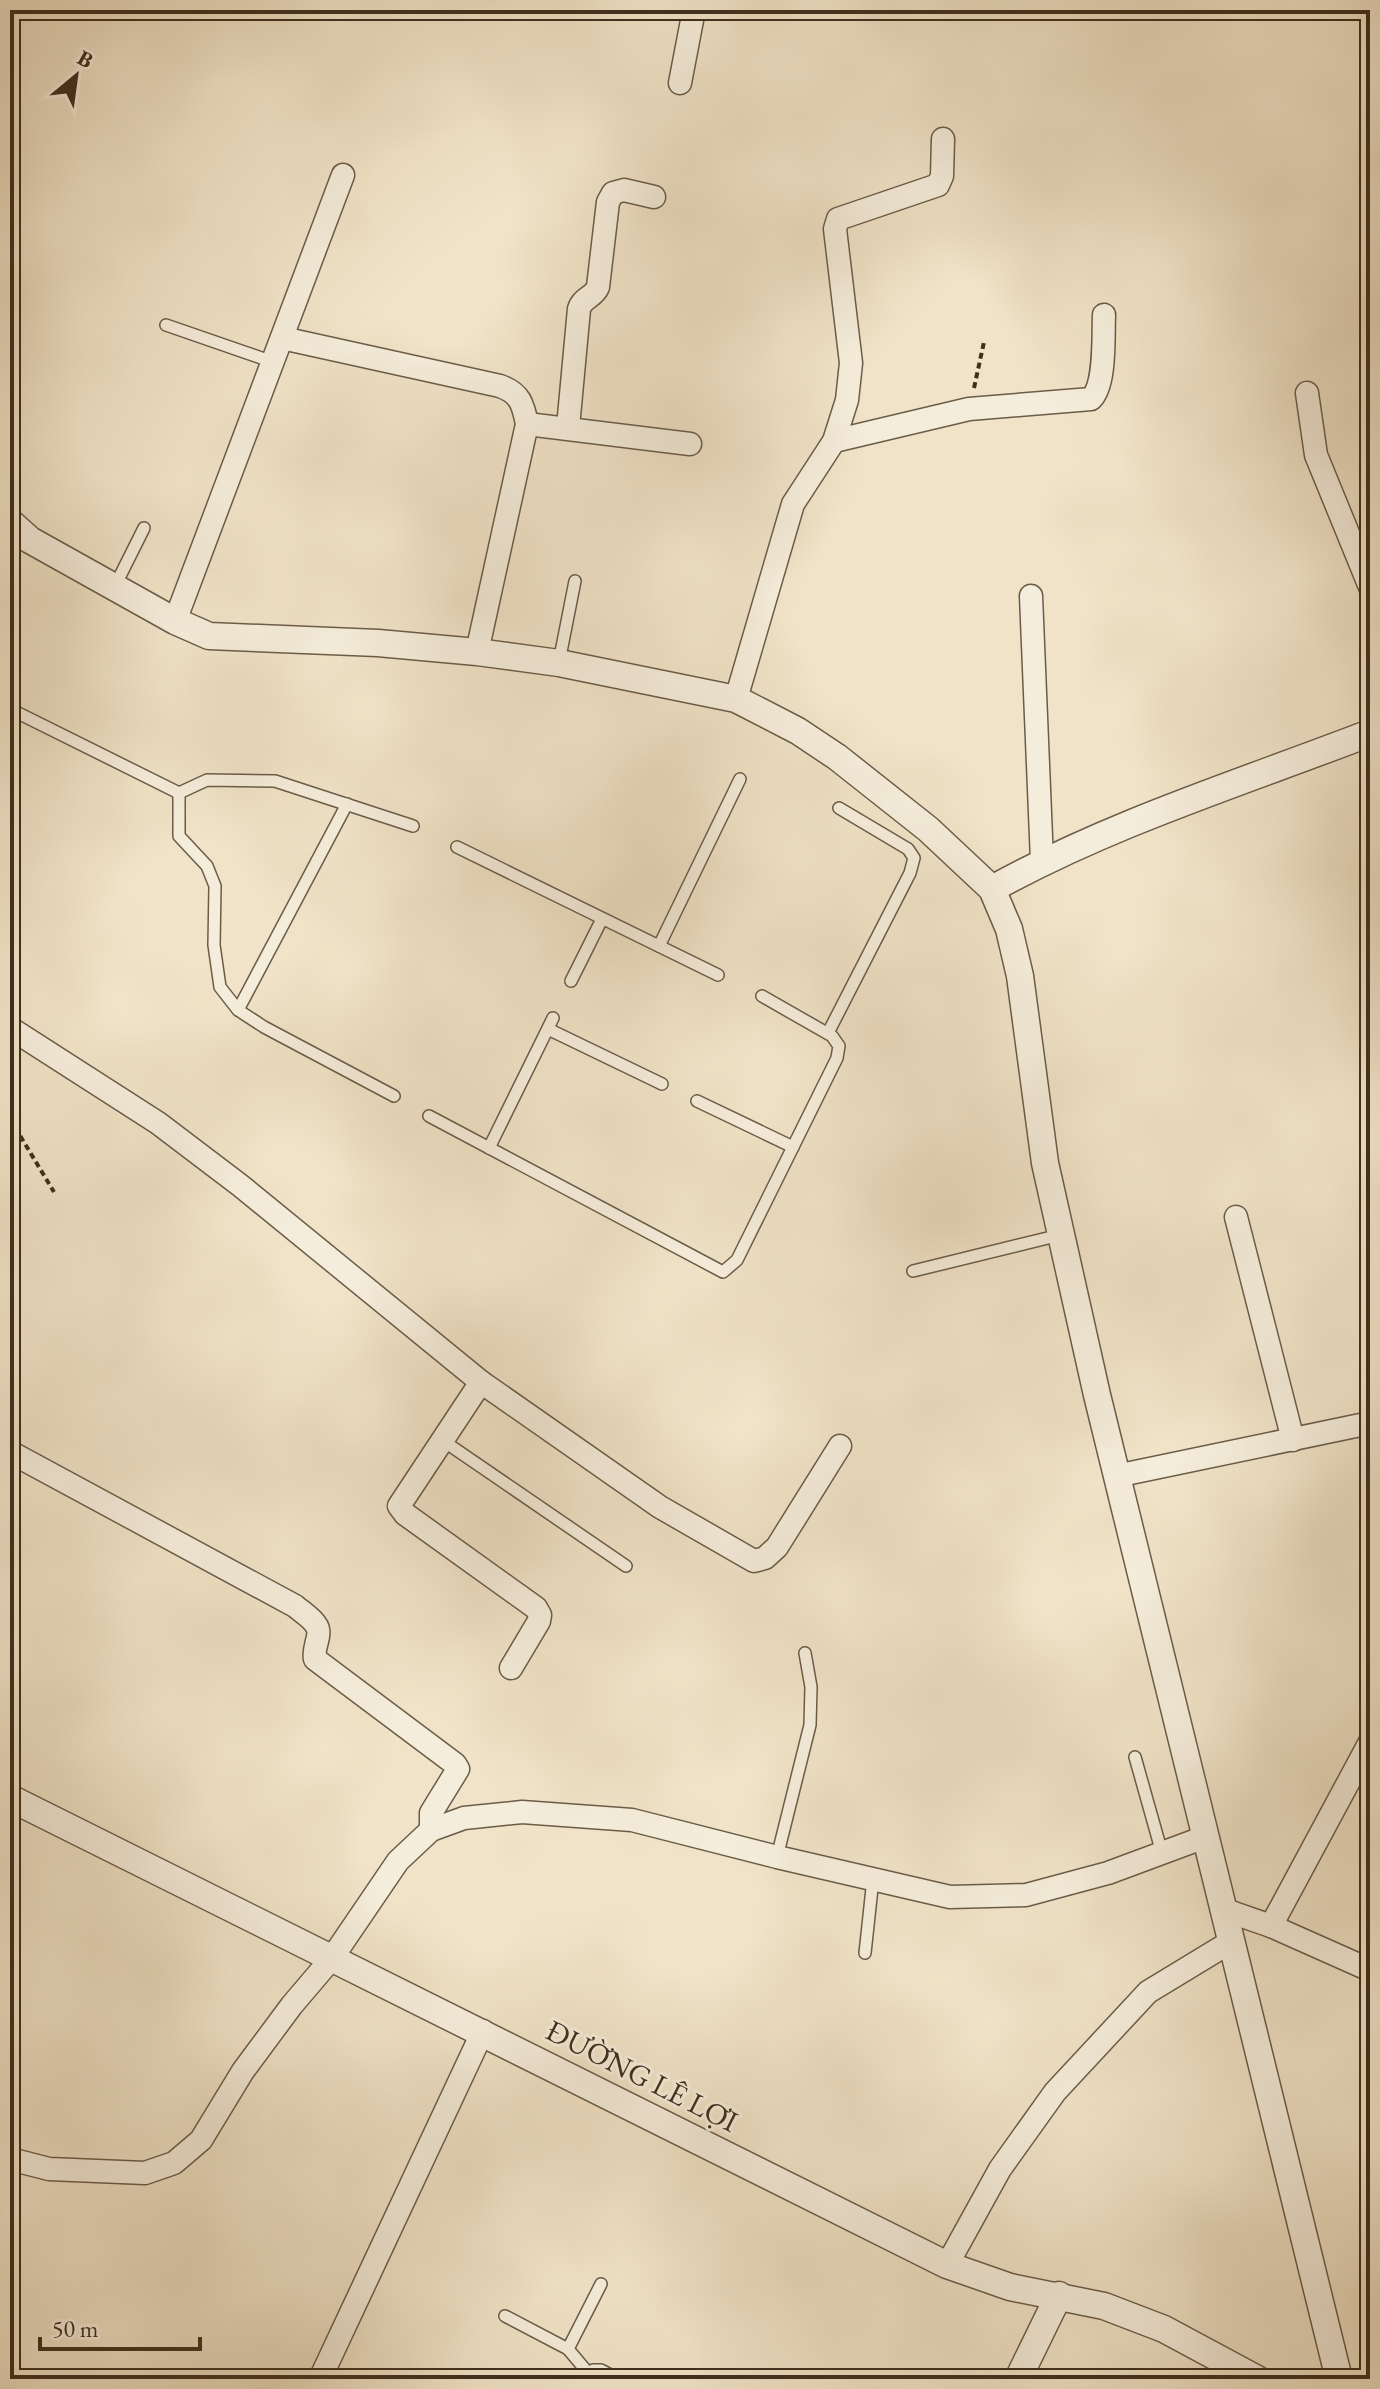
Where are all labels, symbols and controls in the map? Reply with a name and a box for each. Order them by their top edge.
north arrow [36,36,116,116]
text: B [72,43,99,75]
street label: ĐƯỜNG LÊ LỢI [540,2010,745,2141]
scale bar [40,2301,200,2351]
text: 50 m [52,2313,99,2344]

